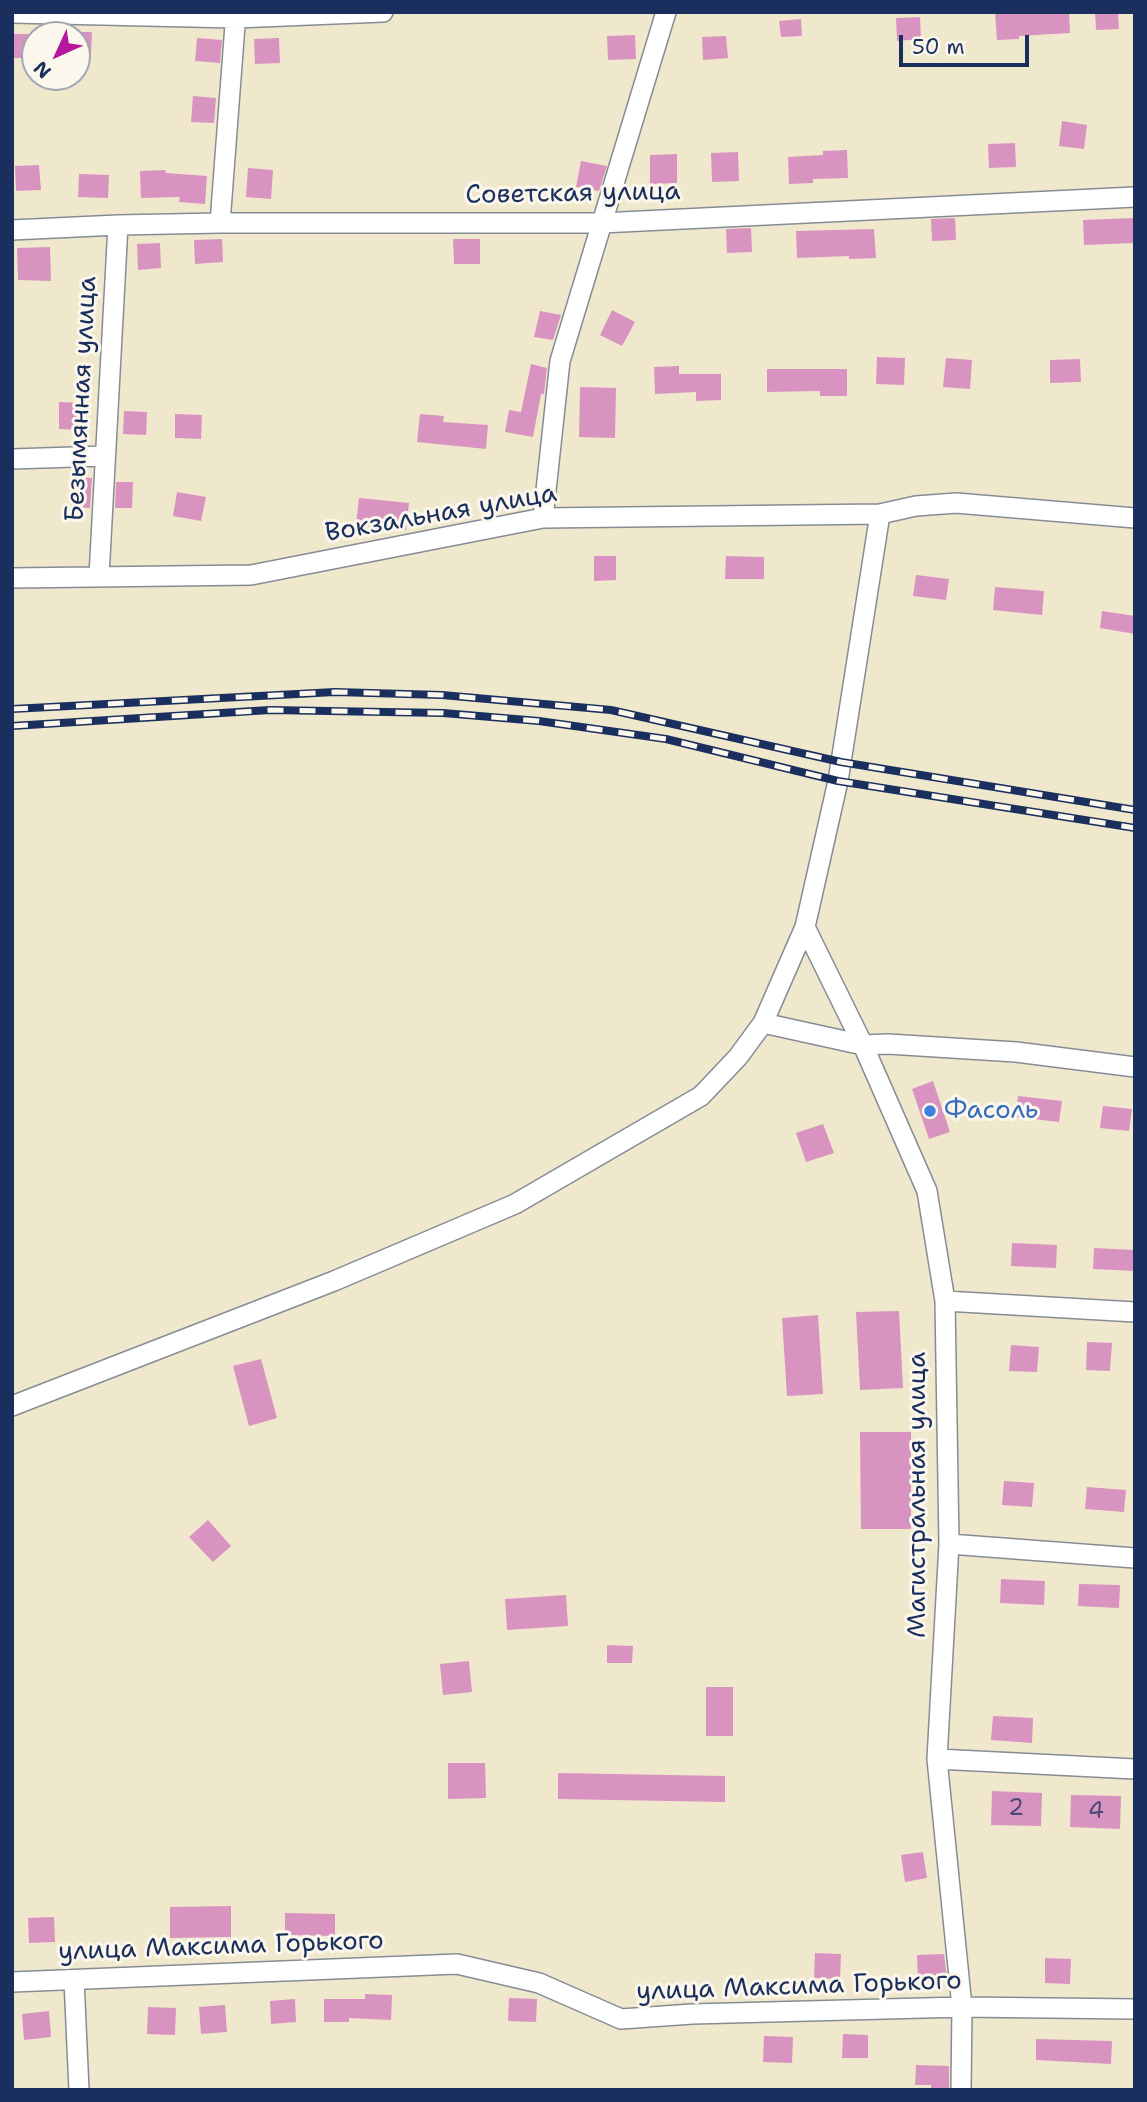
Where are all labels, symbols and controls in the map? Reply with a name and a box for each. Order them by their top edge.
north arrow [21,21,91,91]
scale bar [902,21,1032,65]
text: 50 m [912,33,965,61]
text: N [28,56,56,84]
street label: Советская улица [465,177,681,211]
street label: Безымянная улица [60,275,104,523]
street label: Вокзальная улица [323,478,559,550]
place label: Фасоль [944,1095,1038,1127]
marker: Фасоль [922,1103,938,1119]
street label: Магистральная улица [902,1352,934,1638]
house number: 2 [1008,1795,1024,1823]
house number: 4 [1088,1798,1104,1826]
street label: улица Максима Горького [58,1926,384,1968]
street label: улица Максима Горького [636,1966,962,2008]

